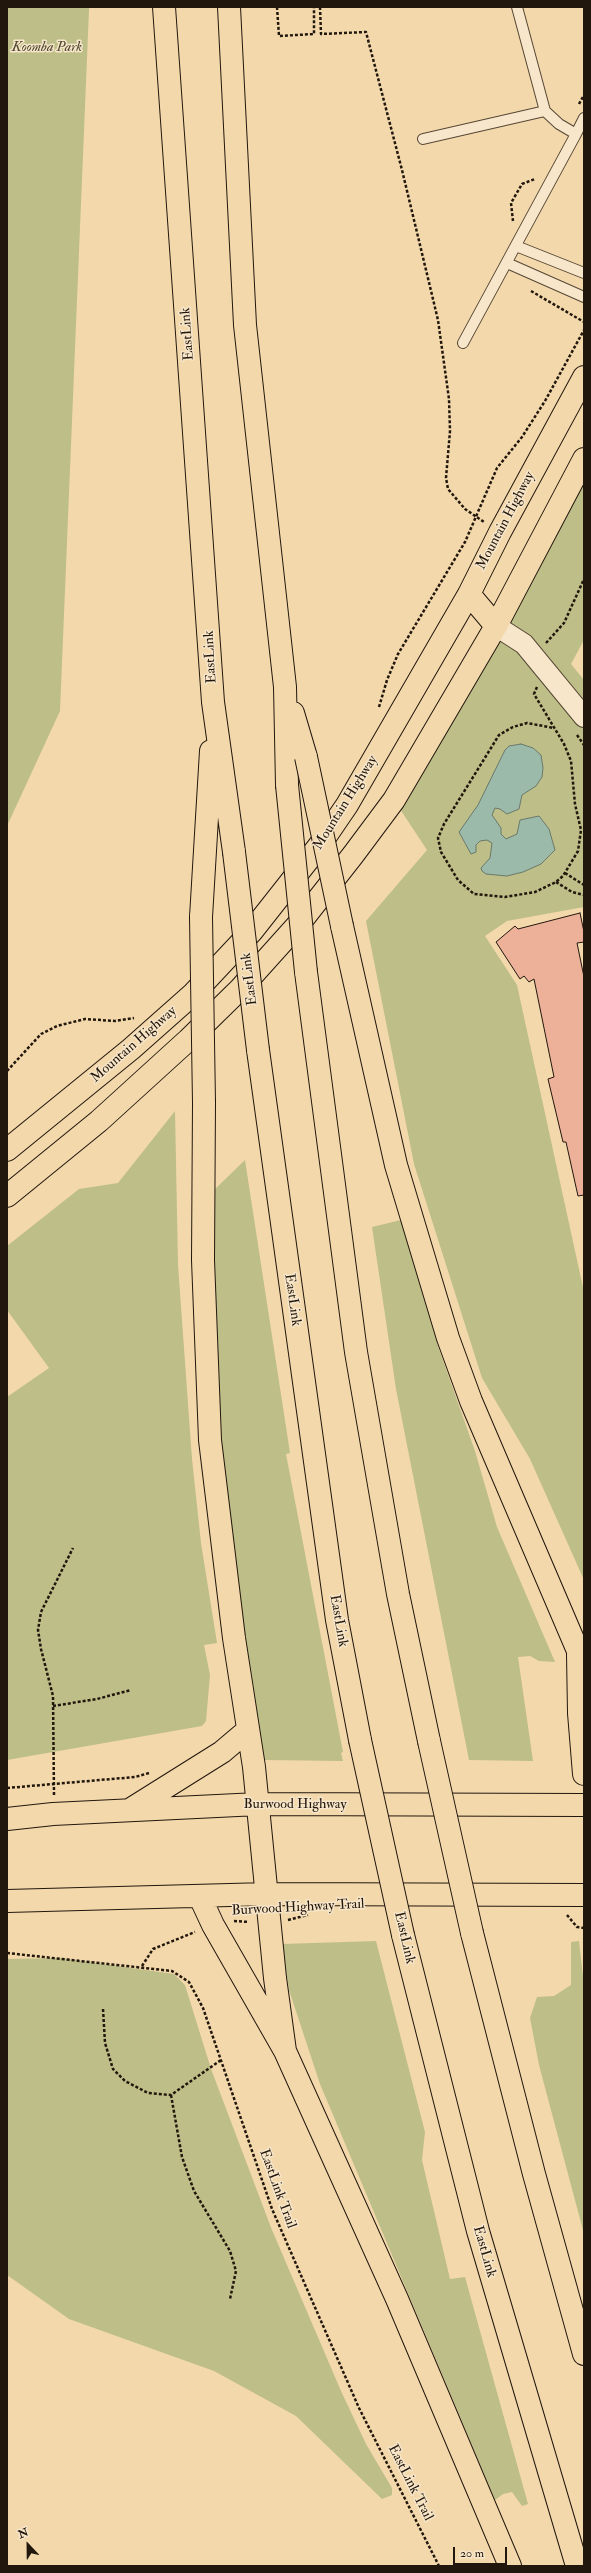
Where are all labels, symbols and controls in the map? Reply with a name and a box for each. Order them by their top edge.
park label: Koomba Park [12,40,82,56]
street label: EastLink [178,307,198,361]
street label: Mountain Highway [473,469,539,573]
street label: EastLink [201,630,221,684]
street label: Mountain Highway [310,753,382,853]
street label: EastLink [238,952,262,1006]
street label: Mountain Highway [88,1003,180,1087]
street label: EastLink [280,1273,304,1327]
street label: EastLink [325,1593,351,1649]
street label: Burwood Highway [243,1797,347,1813]
street label: Burwood Highway Trail [231,1896,365,1920]
street label: EastLink [390,1910,418,1966]
street label: EastLink Trail [255,2147,299,2231]
street label: EastLink [469,2224,499,2280]
street label: EastLink Trail [384,2442,436,2524]
north arrow [8,2525,48,2565]
text: N [16,2526,30,2541]
scale bar [455,2539,509,2565]
text: 20 m [460,2546,484,2561]

